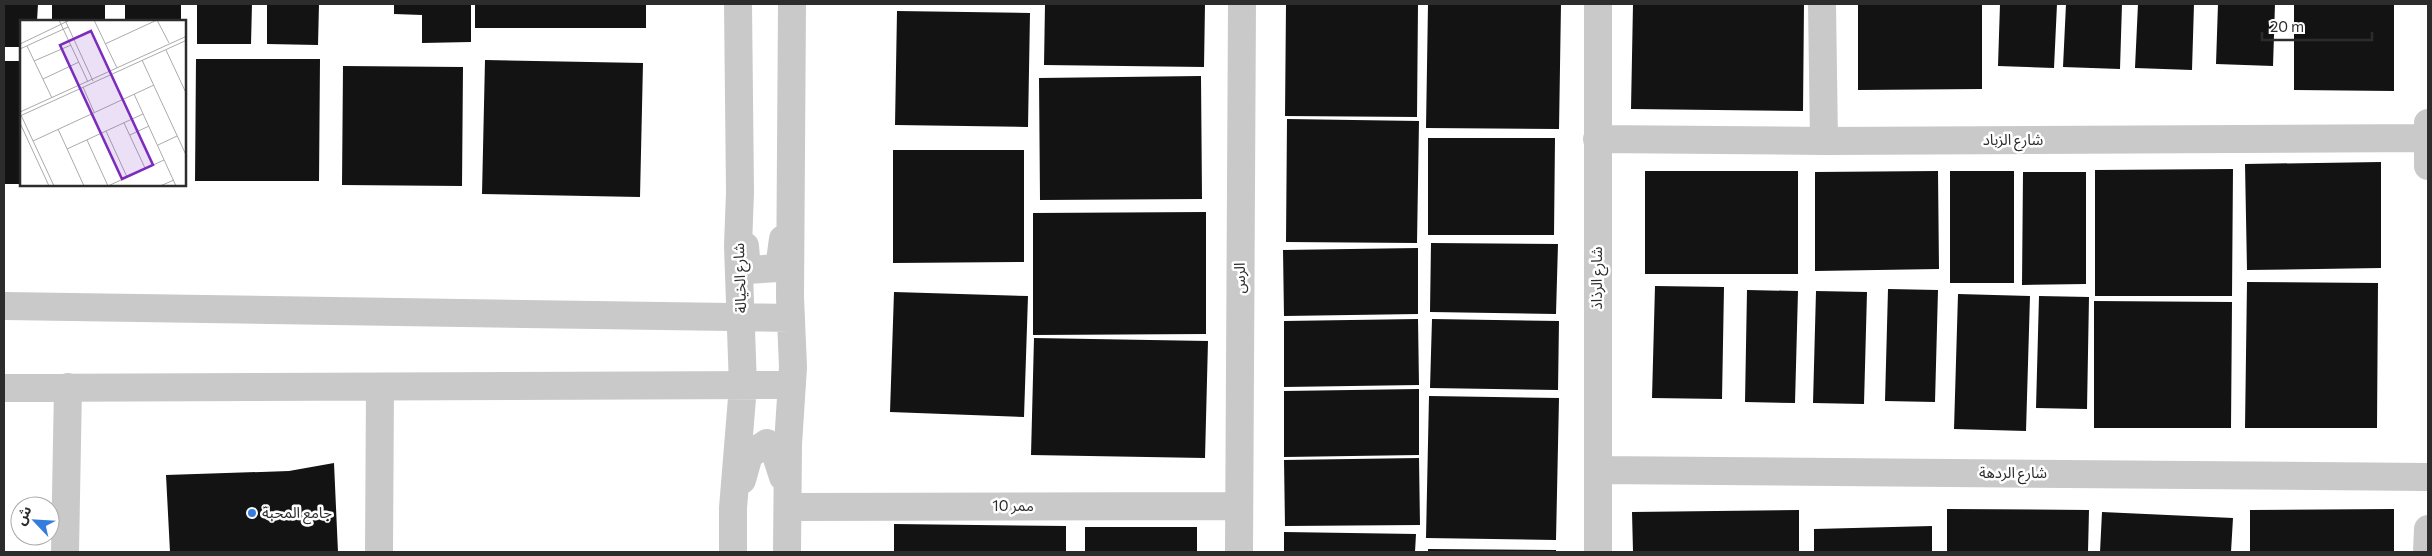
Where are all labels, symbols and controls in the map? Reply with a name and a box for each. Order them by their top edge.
scale bar [2262,10,2372,42]
text: 20 m [2270,17,2304,35]
inset map [20,20,186,186]
street label: شارع الزباد [1983,130,2044,152]
street label: شارع الخيالة [729,242,753,313]
street label: شارع الرذاذ [1587,246,1609,309]
street label: الرس [1230,262,1249,294]
street label: شارع الردهة [1979,463,2047,485]
north arrow [10,496,60,546]
street label: ممر 10 [992,496,1034,515]
text: ش [11,503,35,528]
place label: جامع المحبة [262,503,332,525]
marker: جامع المحبة [246,507,258,519]

